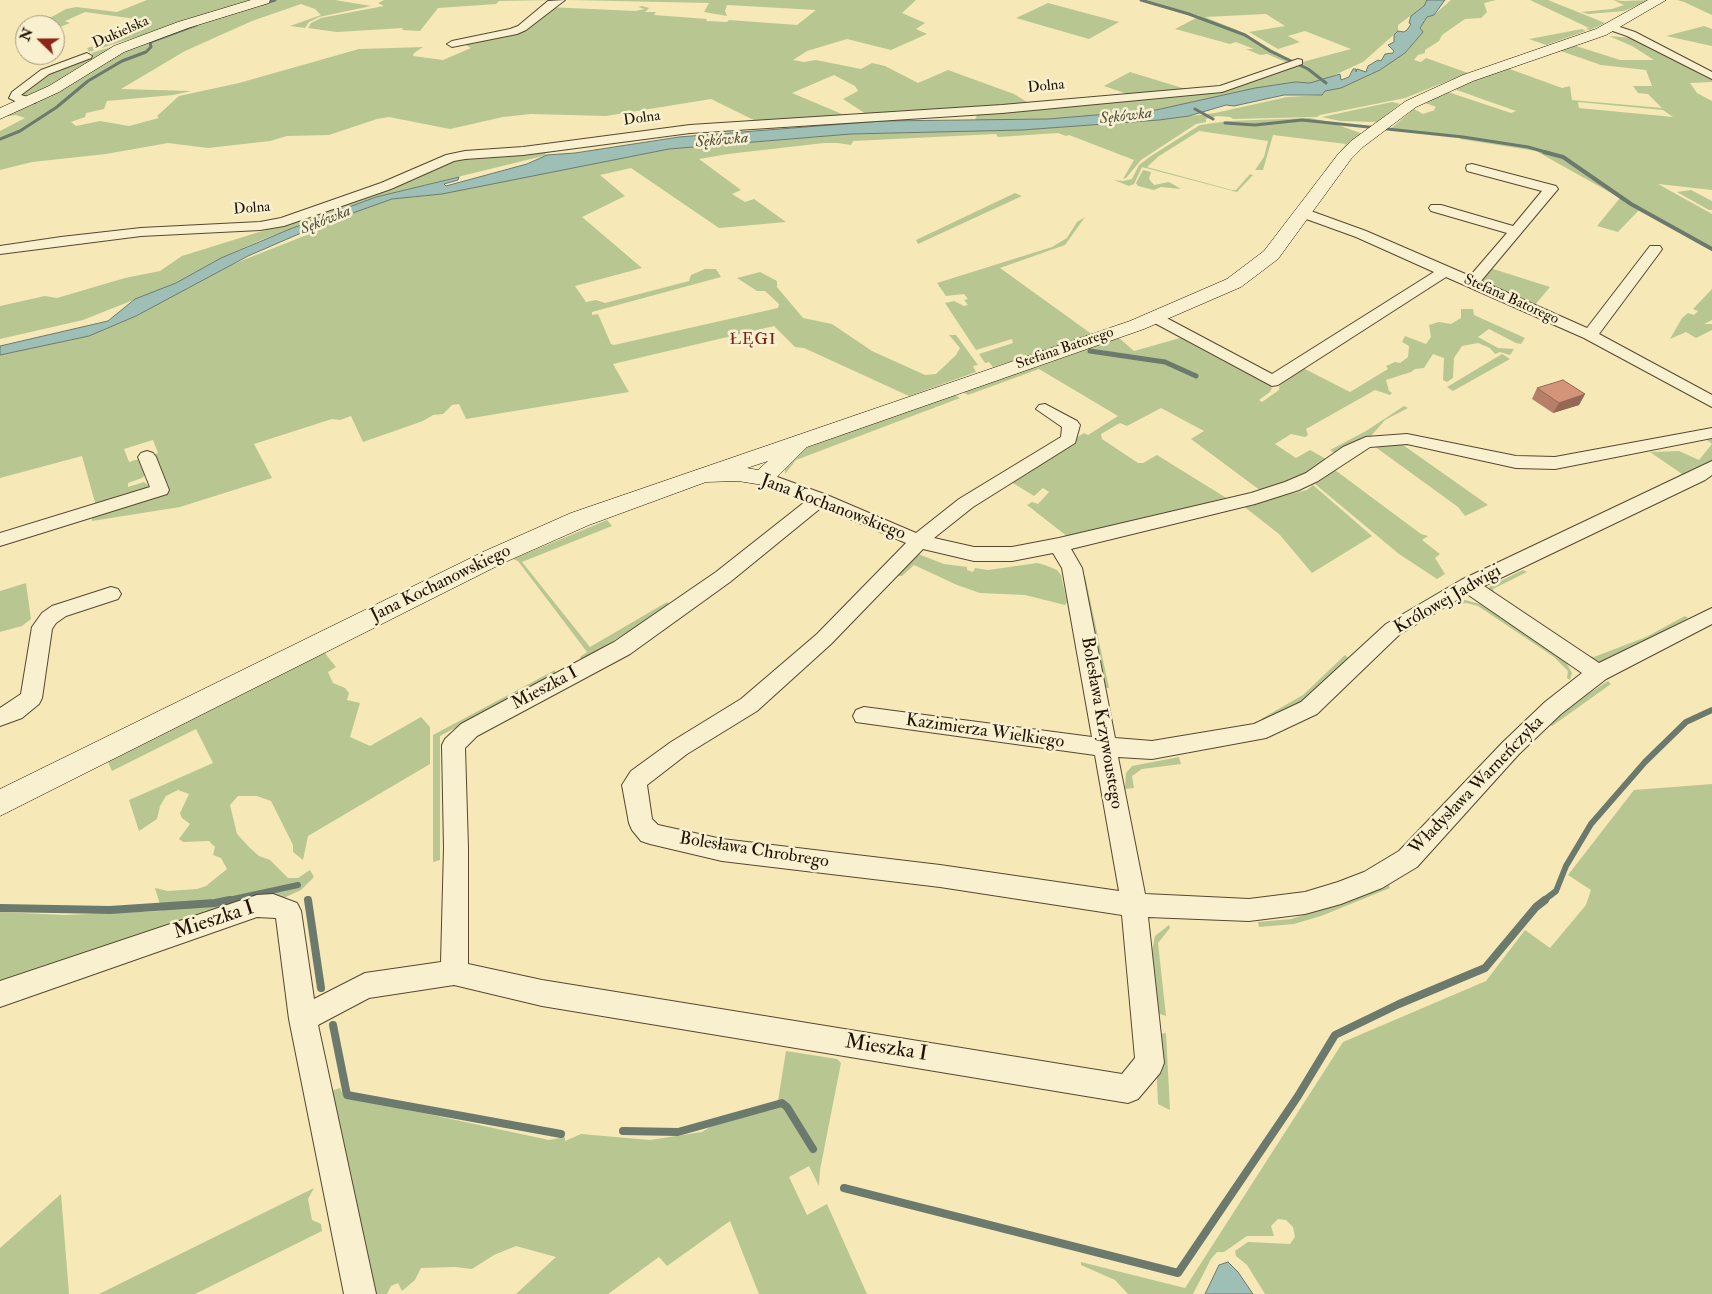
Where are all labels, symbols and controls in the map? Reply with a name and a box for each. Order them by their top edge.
street label: Dukielska [90,13,152,53]
north arrow [15,15,65,65]
text: N [16,26,37,44]
street label: Dolna [1027,76,1065,98]
water label: Sękówka [1099,104,1153,130]
street label: Dolna [622,108,662,130]
water label: Sękówka [695,129,749,153]
street label: Dolna [233,198,271,220]
water label: Sękówka [298,202,354,240]
street label: Stefana Batorego [1461,271,1561,329]
street label: Stefana Batorego [1014,324,1116,374]
district label: ŁĘGI [729,331,777,351]
street label: Jana Kochanowskiego [758,470,908,546]
street label: Jana Kochanowskiego [367,541,515,627]
street label: Królowej Jadwigi [1391,561,1505,639]
street label: Bolesława Krzywoustego [1075,635,1127,811]
street label: Mieszka I [508,663,582,715]
street label: Kazimierza Wielkiego [904,710,1066,754]
street label: Władysława Warneńczyka [1405,712,1549,860]
street label: Bolesława Chrobrego [678,829,830,873]
street label: Mieszka I [170,896,258,946]
street label: Mieszka I [843,1030,929,1068]

